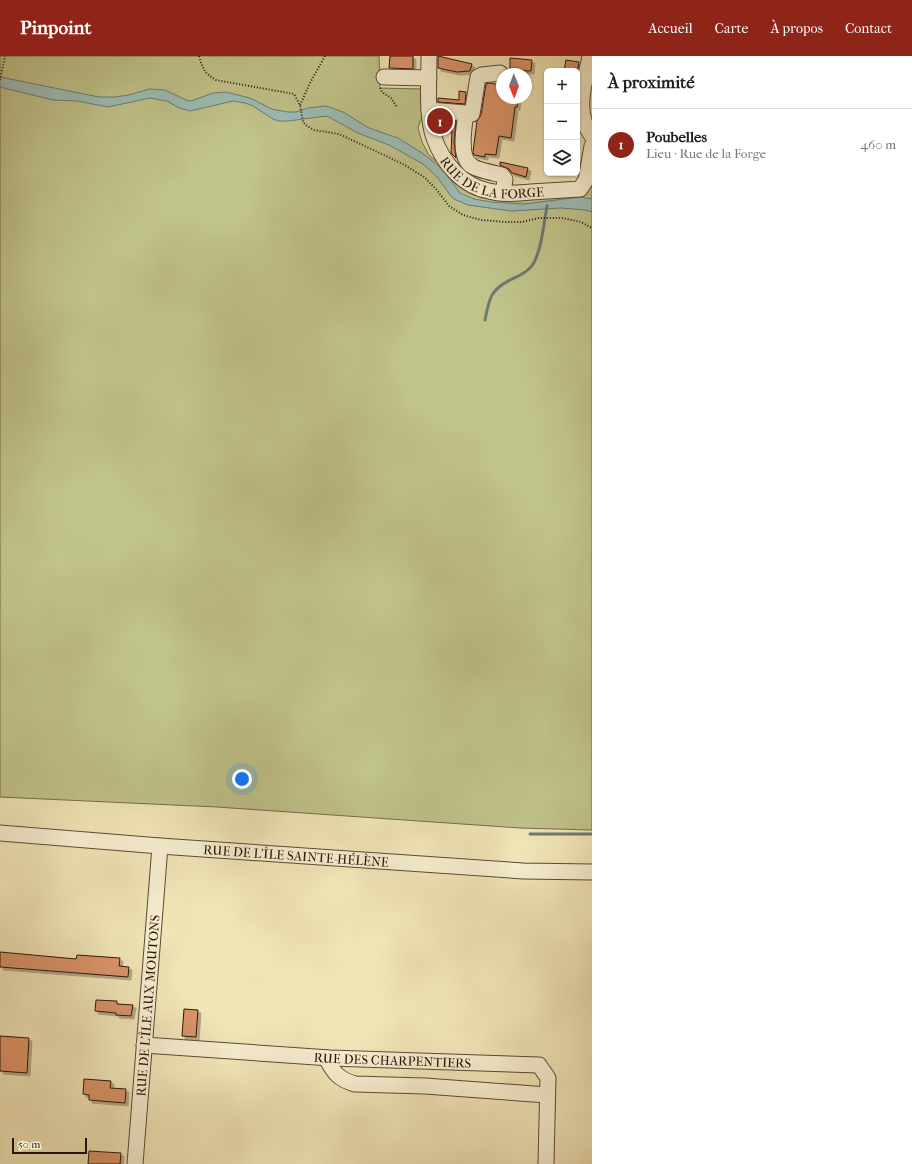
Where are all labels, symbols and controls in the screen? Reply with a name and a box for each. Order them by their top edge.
text: Pinpoint [20,17,91,39]
text: Accueil [648,20,693,37]
text: Carte [715,20,748,37]
text: À propos [770,20,823,37]
text: Contact [845,20,892,37]
north arrow [496,68,532,104]
map controls [544,68,580,176]
button: + [544,68,580,104]
text: À proximité [608,72,695,92]
button: − [544,104,580,140]
pin: 1 [427,106,453,136]
text: Poubelles [646,128,707,146]
text: 1 [619,137,623,152]
text: 460 m [861,137,896,152]
button: layers [544,140,580,176]
text: Lieu · Rue de la Forge [646,146,766,161]
street label: RUE DE LA FORGE [437,153,544,201]
your location [232,769,252,789]
street label: RUE DE L'ÎLE SAINTE-HÉLÈNE [203,842,389,869]
street label: RUE DE L'ÎLE AUX MOUTONS [133,914,162,1097]
street label: RUE DES CHARPENTIERS [313,1049,472,1070]
scale bar [12,1136,87,1155]
text: 50 m [18,1138,40,1151]

